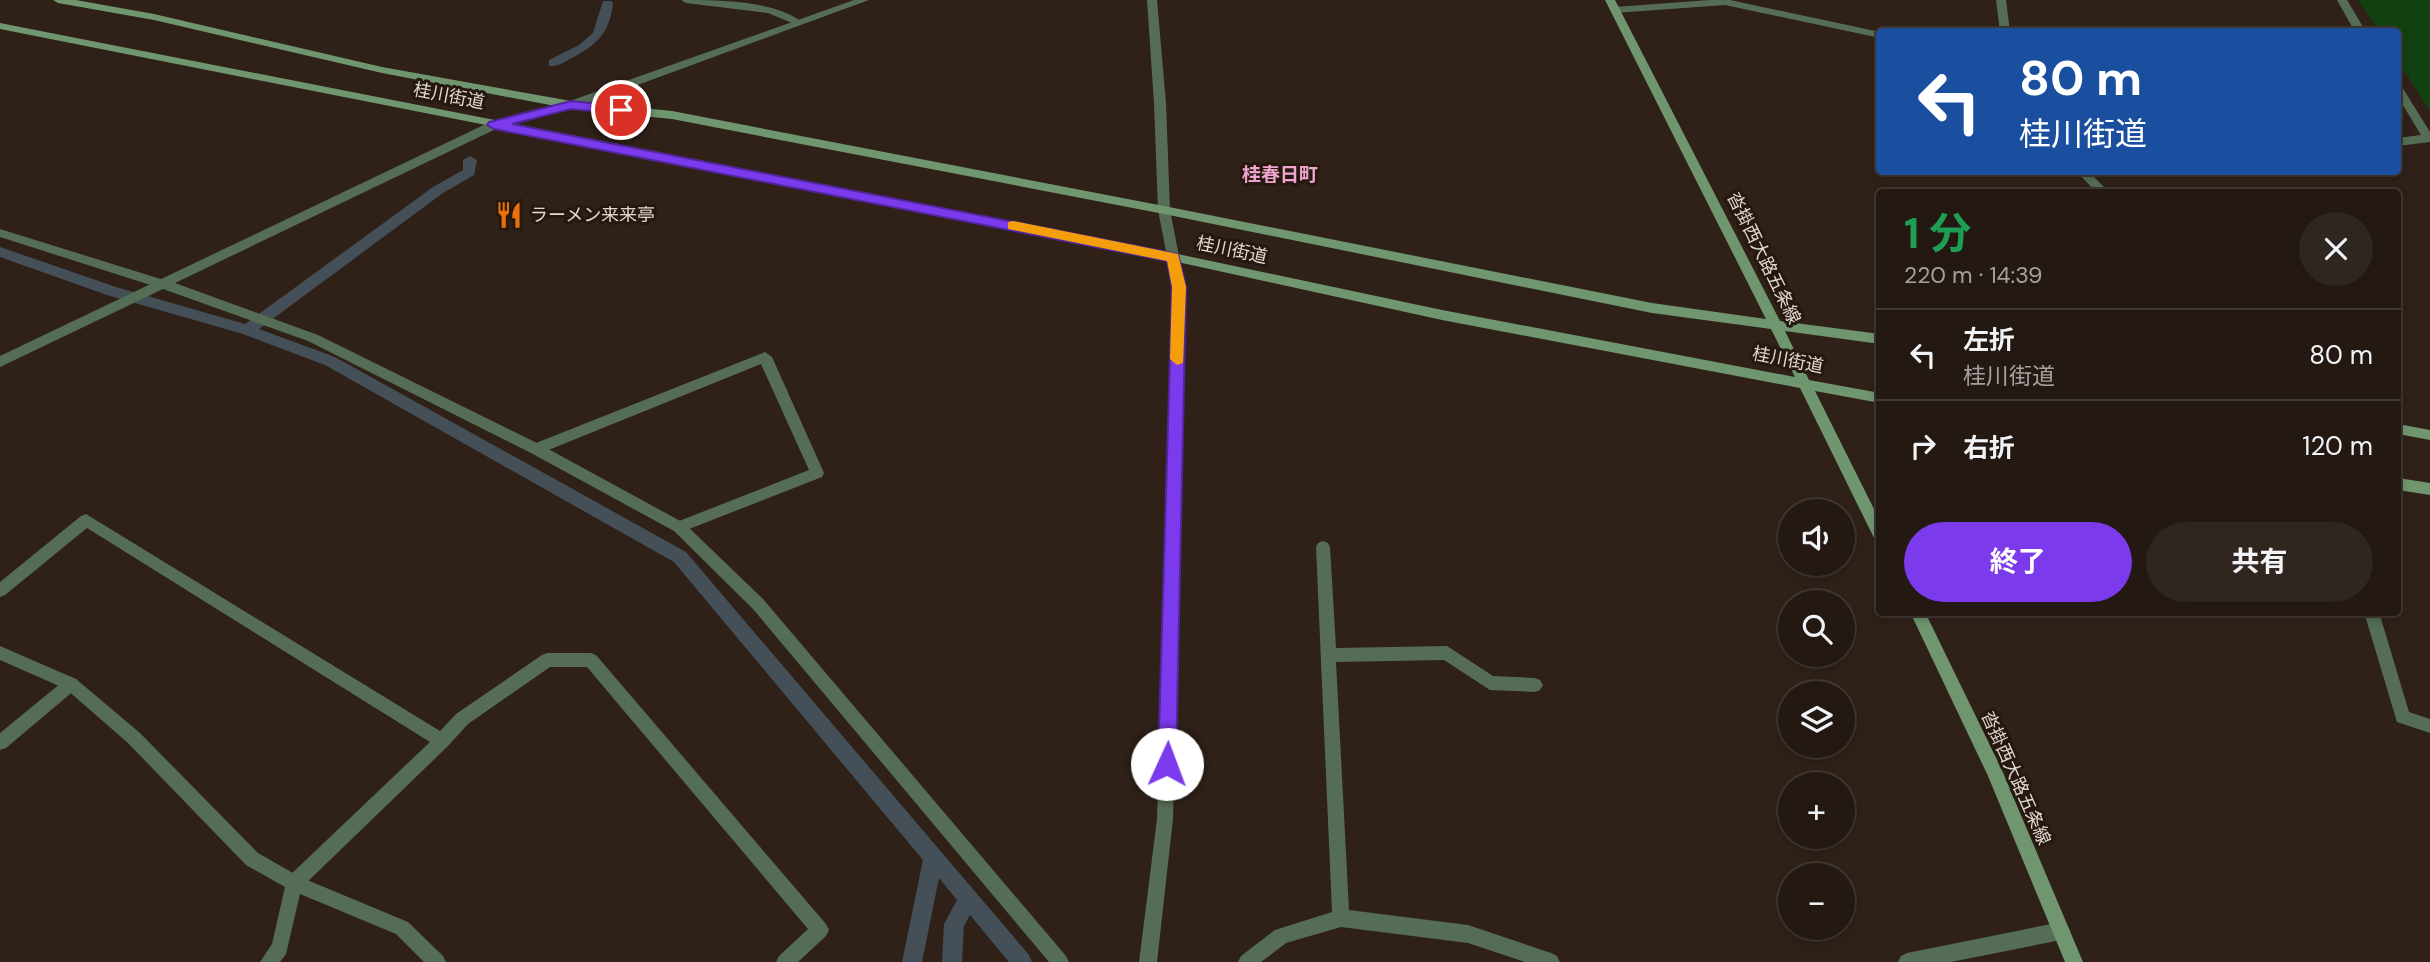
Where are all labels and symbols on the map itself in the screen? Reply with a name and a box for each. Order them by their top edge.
street label: 桂川街道 [411,77,487,115]
pin [591,80,651,140]
district label: 桂春日町 [1242,162,1318,187]
street label: 沓掛西大路五条線 [1722,188,1806,328]
restaurant icon: ラーメン来来亭 [494,200,524,230]
place label: ラーメン来来亭 [530,203,655,227]
street label: 桂川街道 [1194,231,1270,269]
street label: 桂川街道 [1750,341,1826,379]
street label: 沓掛西大路五条線 [1976,707,2056,849]
position arrow [1130,727,1204,801]

